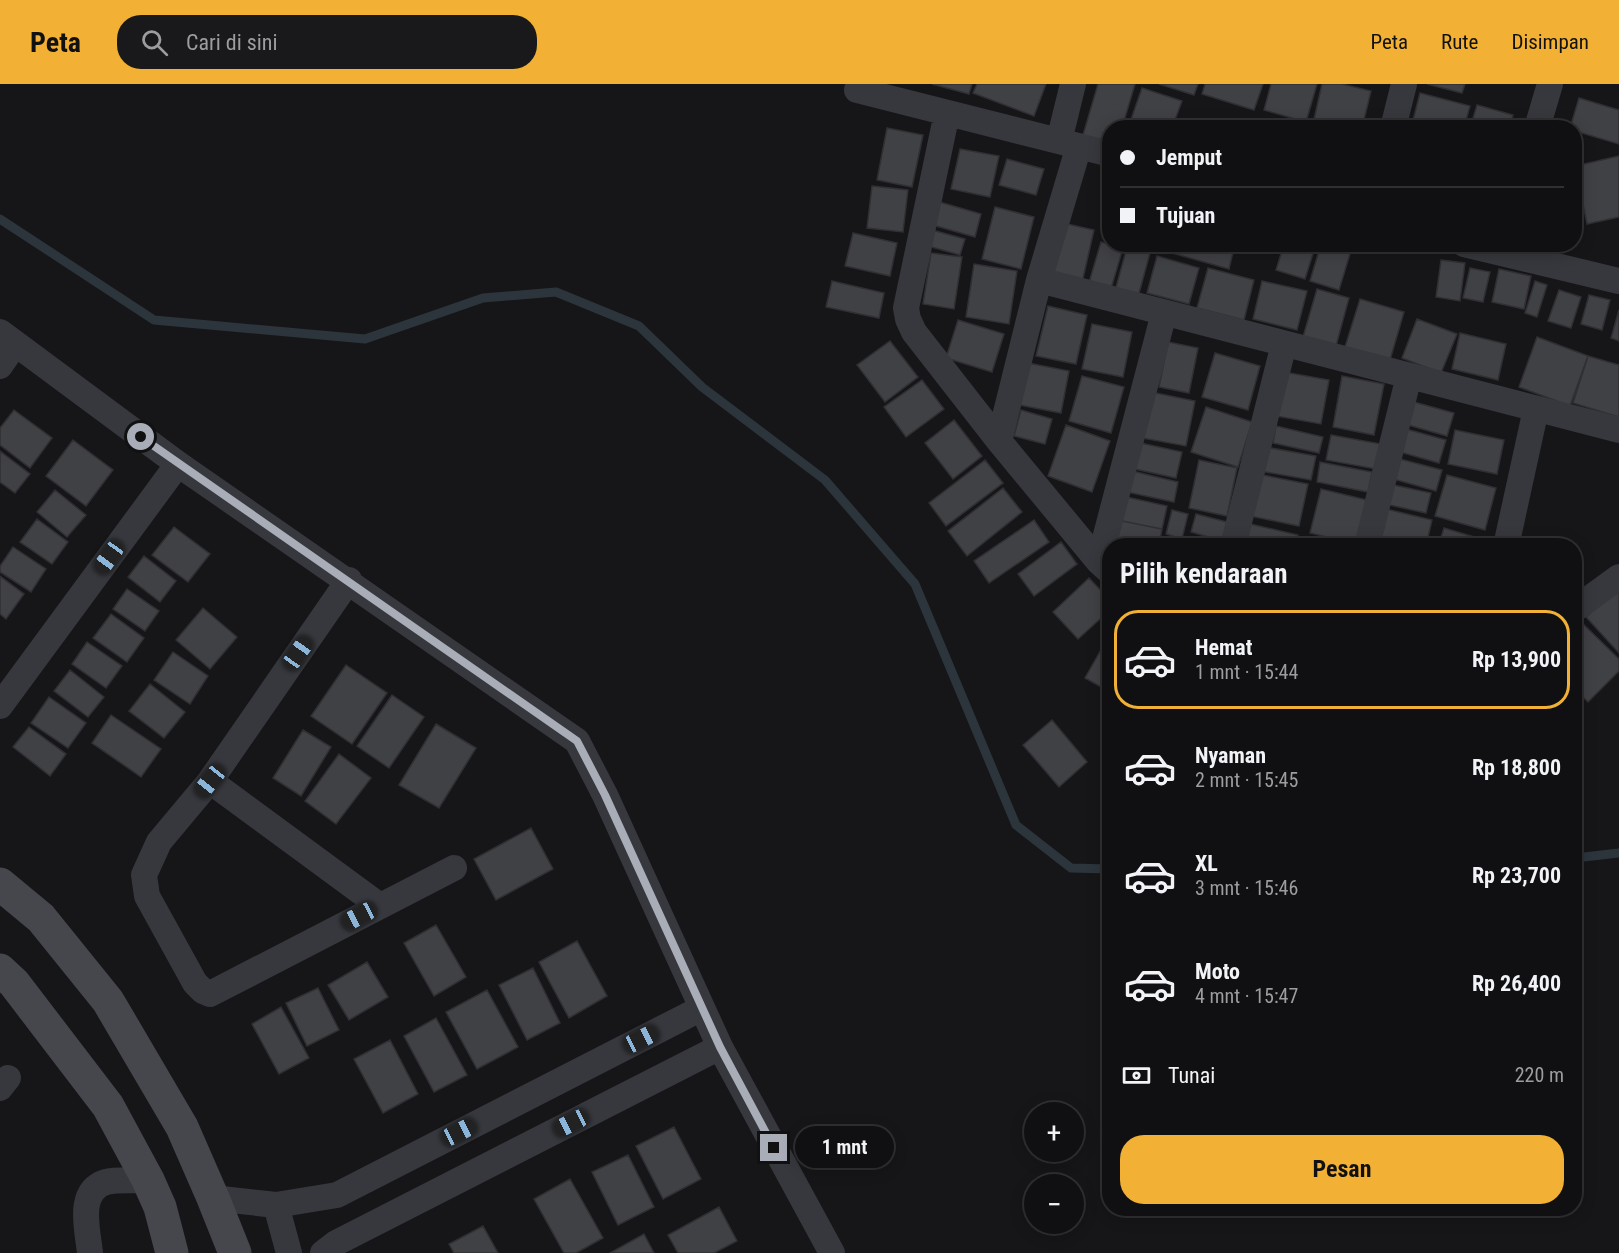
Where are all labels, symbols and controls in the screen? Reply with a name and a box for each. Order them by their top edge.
search box [117,15,537,69]
text: Peta [30,26,81,59]
icon: search [138,26,171,59]
text: Cari di sini [186,30,278,55]
text: Peta [1370,30,1408,54]
text: Rute [1441,30,1478,54]
text: Disimpan [1511,30,1589,54]
text: Jemput [1156,145,1222,170]
text: Tujuan [1156,203,1215,228]
route start [127,423,154,450]
car [91,537,127,577]
text: Pilih kendaraan [1120,558,1288,590]
car [280,633,316,673]
icon: car [1123,633,1177,687]
text: Hemat [1195,635,1252,660]
text: Rp 13,900 [1472,647,1561,672]
text: 1 mnt · 15:44 [1195,660,1298,684]
icon: car [1123,741,1177,795]
text: Nyaman [1195,743,1266,768]
text: Rp 18,800 [1472,755,1561,780]
car [192,761,228,801]
text: 2 mnt · 15:45 [1195,768,1298,792]
icon: car [1123,849,1177,903]
text: XL [1195,851,1218,876]
text: Rp 23,700 [1472,863,1561,888]
text: 3 mnt · 15:46 [1195,876,1298,900]
car [339,900,379,932]
icon: car [1123,957,1177,1011]
text: Moto [1195,959,1240,984]
text: Rp 26,400 [1472,971,1561,996]
text: 4 mnt · 15:47 [1195,984,1298,1008]
car [621,1023,661,1055]
icon: cash [1120,1059,1153,1092]
text: Tunai [1168,1063,1215,1088]
text: 220 m [1515,1063,1564,1087]
map controls [1024,1102,1084,1234]
button: + [1024,1102,1084,1162]
car [551,1107,591,1139]
car [439,1116,479,1148]
callout: 1 mnt [795,1127,894,1169]
route end [760,1134,787,1161]
text: 1 mnt [822,1135,867,1159]
button: Pesan [1120,1135,1564,1204]
button: − [1024,1174,1084,1234]

